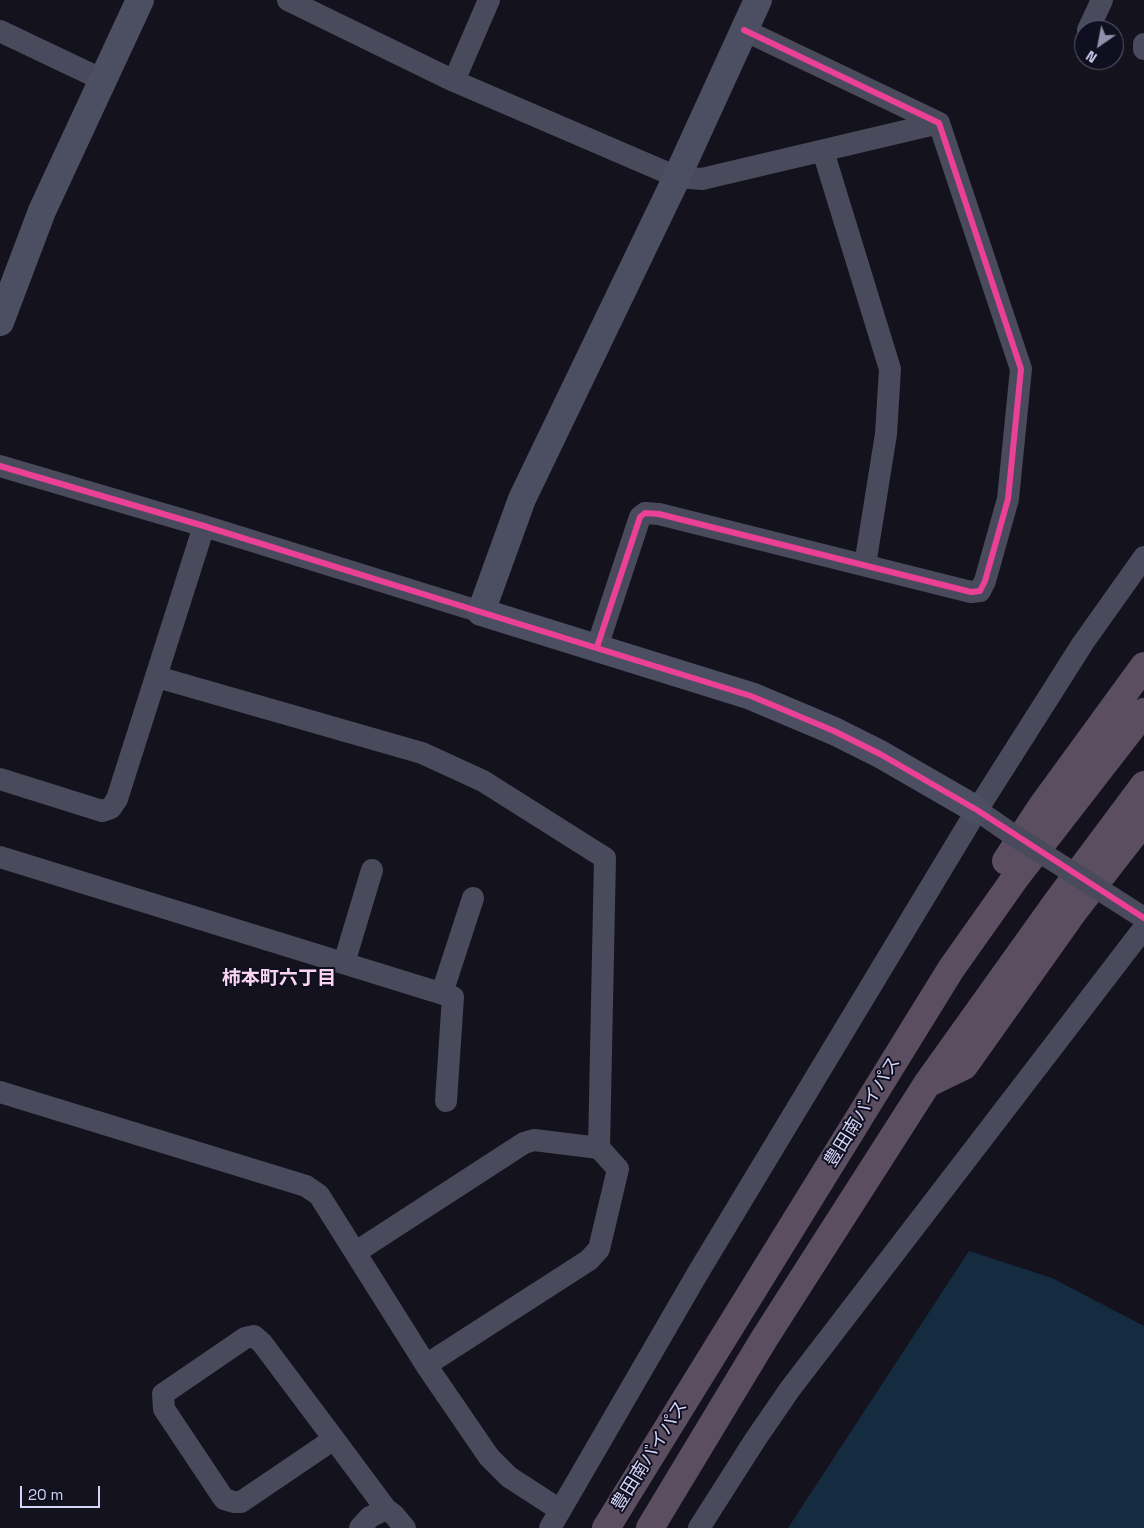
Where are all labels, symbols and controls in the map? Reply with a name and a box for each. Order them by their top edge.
north arrow [1074,20,1124,70]
text: N [1083,47,1100,67]
district label: 柿本町六丁目 [222,968,336,990]
street label: 豊田南バイパス [820,1053,906,1171]
street label: 豊田南バイパス [607,1397,693,1515]
scale bar [22,1476,102,1508]
text: 20 m [28,1485,63,1504]

